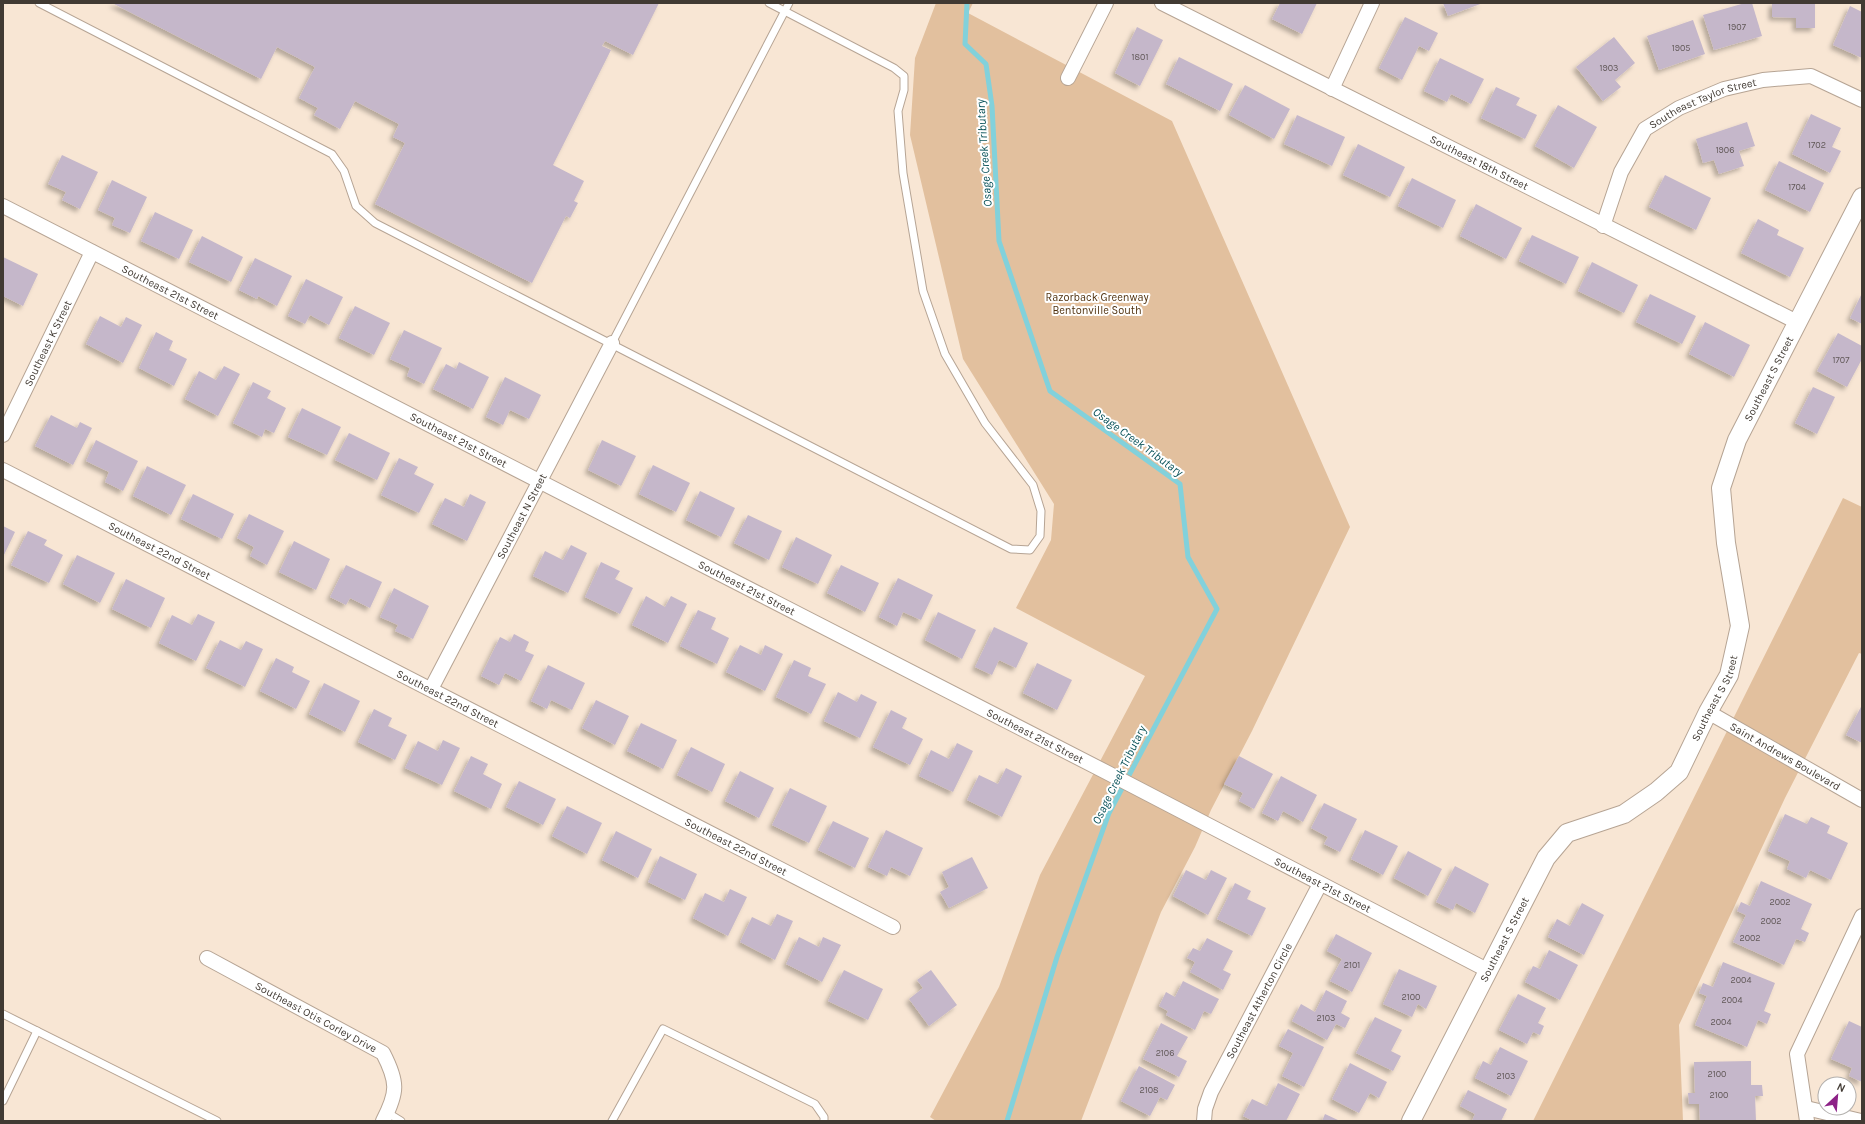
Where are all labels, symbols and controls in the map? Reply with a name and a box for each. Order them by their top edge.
house number: 1907 [1728,22,1747,32]
house number: 1905 [1672,43,1690,53]
house number: 1801 [1132,52,1148,62]
house number: 1903 [1600,63,1618,73]
street label: Southeast Taylor Street [1647,76,1758,132]
water label: Osage Creek Tributary [973,98,995,207]
street label: Southeast 18th Street [1428,133,1530,193]
house number: 1702 [1808,140,1826,150]
house number: 1906 [1716,145,1734,155]
house number: 1704 [1788,182,1806,192]
street label: Southeast 21st Street [119,262,221,323]
park label: Razorback Greenway Bentonville South [1045,291,1149,317]
street label: Southeast K Street [22,298,74,389]
street label: Southeast S Street [1742,334,1796,424]
house number: 1707 [1833,355,1850,365]
water label: Osage Creek Tributary [1090,405,1186,480]
street label: Southeast 21st Street [408,410,509,470]
street label: Southeast N Street [494,471,550,561]
street label: Southeast 22nd Street [106,519,213,582]
street label: Southeast 21st Street [696,558,797,618]
street label: Southeast S Street [1689,654,1740,743]
street label: Southeast 22nd Street [394,667,501,730]
street label: Southeast 21st Street [984,706,1085,766]
street label: Saint Andrews Boulevard [1727,720,1843,793]
water label: Osage Creek Tributary [1089,723,1149,826]
street label: Southeast 22nd Street [682,815,789,878]
street label: Southeast 21st Street [1272,855,1373,916]
street label: Southeast S Street [1477,895,1532,984]
house number: 2002 [1769,897,1791,907]
house number: 2002 [1760,916,1782,926]
house number: 2002 [1739,933,1761,943]
street label: Southeast Atherton Circle [1224,941,1295,1061]
house number: 2101 [1344,960,1360,970]
house number: 2004 [1731,975,1751,985]
street label: Southeast Otis Corley Drive [253,979,379,1056]
house number: 2100 [1402,992,1420,1002]
house number: 2004 [1722,995,1742,1005]
house number: 2103 [1317,1013,1335,1023]
house number: 2004 [1711,1017,1731,1027]
house number: 2106 [1156,1048,1174,1058]
house number: 2100 [1708,1069,1726,1079]
house number: 2103 [1497,1071,1515,1081]
north arrow [1817,1076,1857,1116]
text: N [1835,1080,1848,1095]
house number: 2108 [1139,1085,1159,1095]
house number: 2100 [1710,1090,1728,1100]

